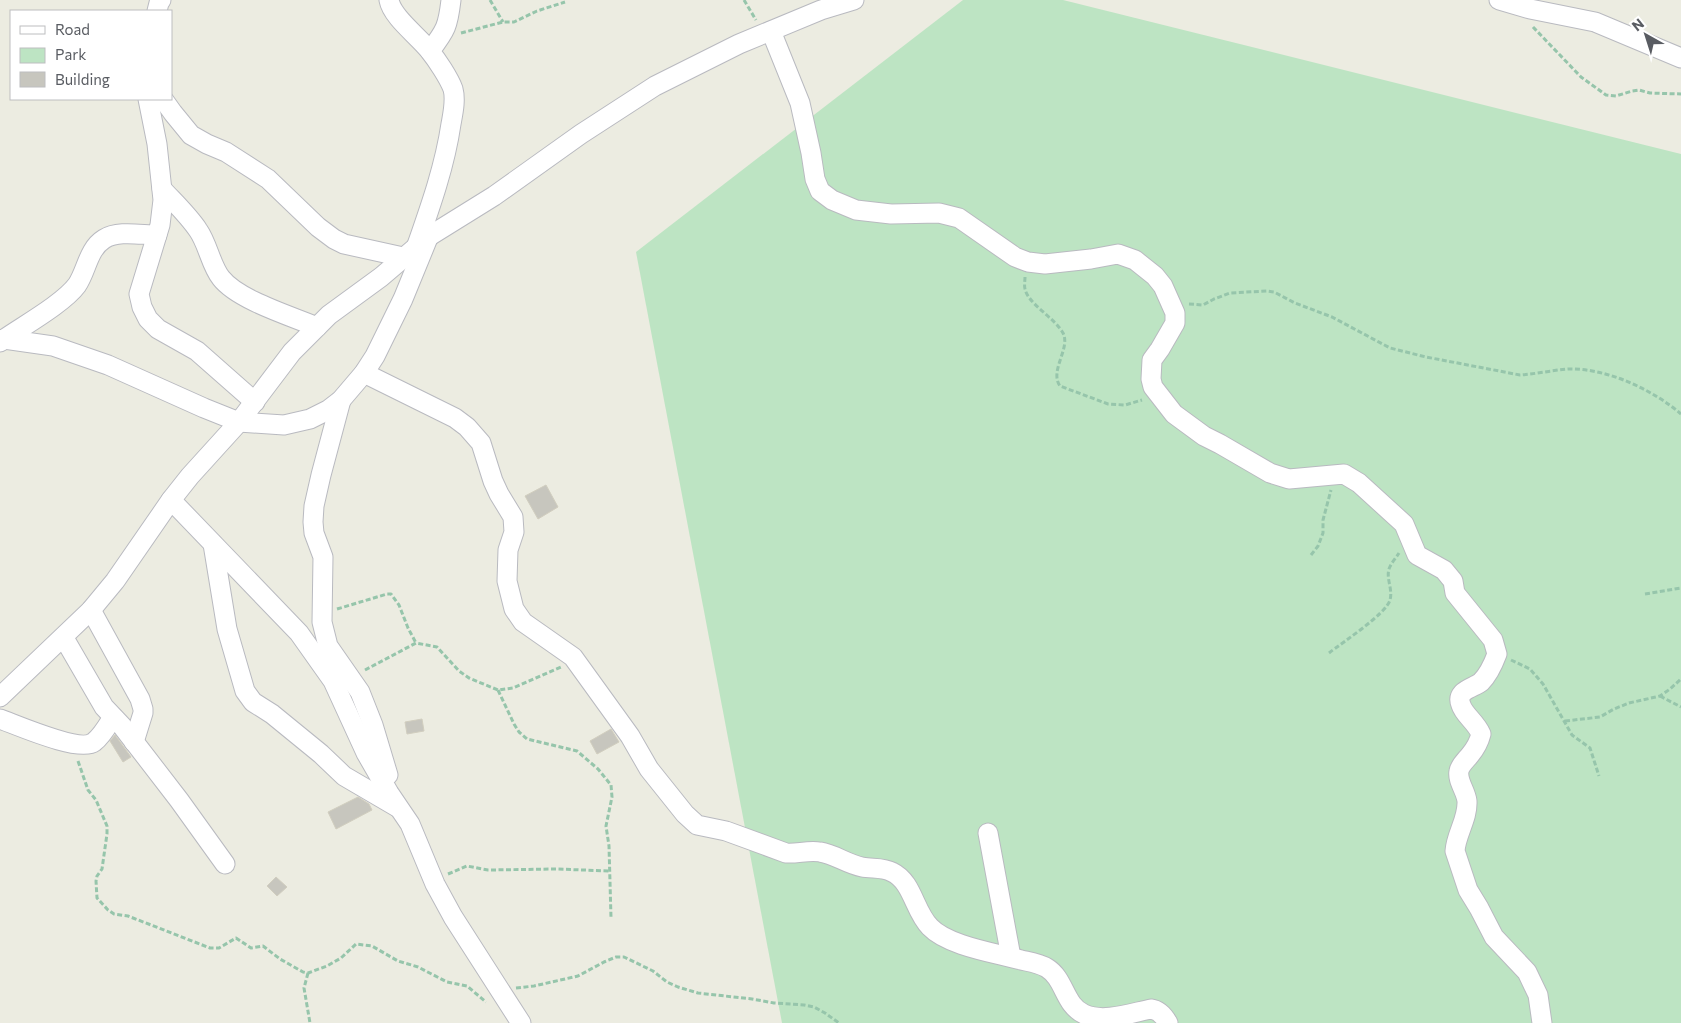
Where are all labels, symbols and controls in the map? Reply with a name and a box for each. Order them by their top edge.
legend [10,10,172,100]
north arrow [1621,10,1671,60]
text: N [1628,15,1647,34]
text: Road [55,20,90,38]
text: Park [55,45,86,63]
text: Building [55,70,110,88]

